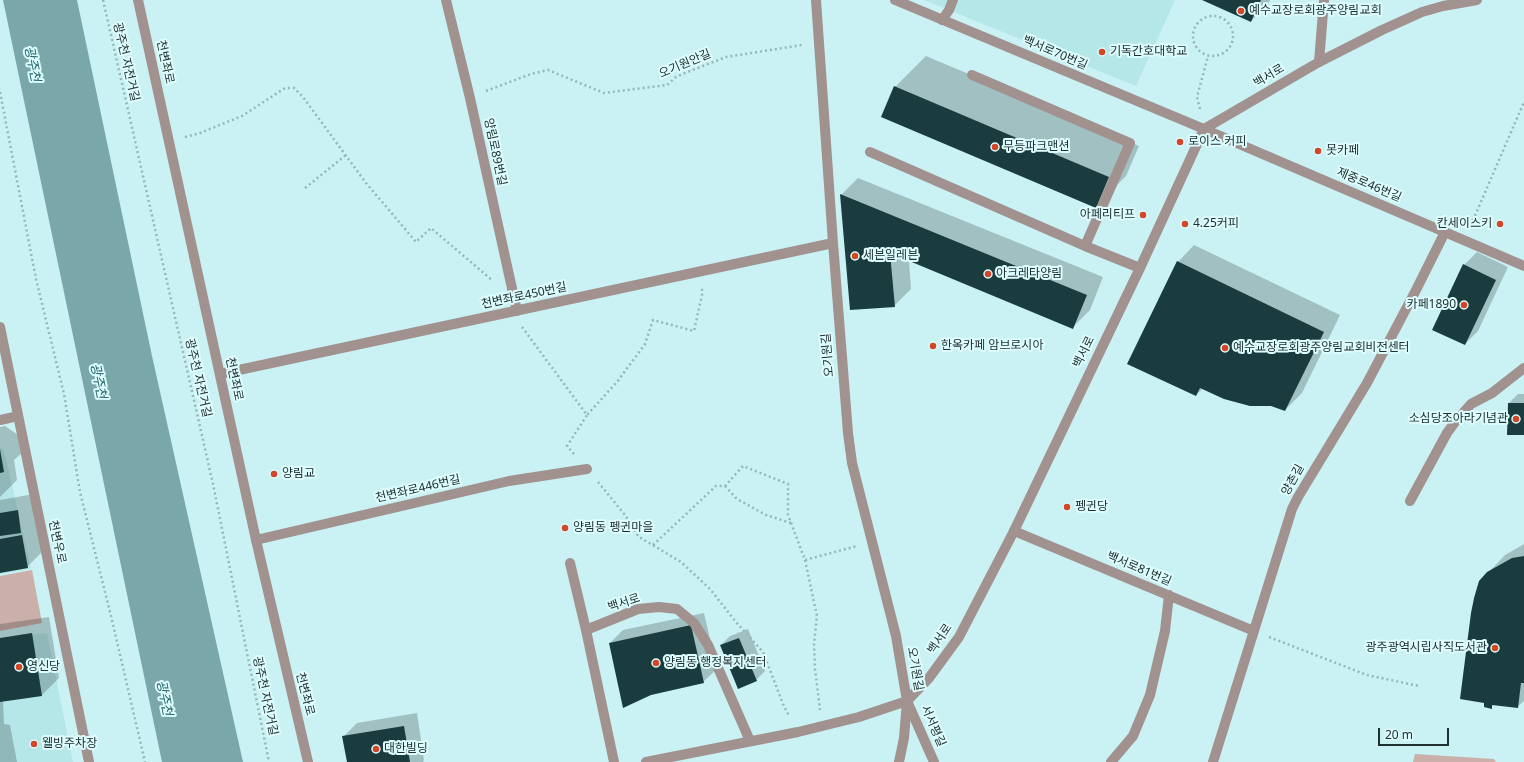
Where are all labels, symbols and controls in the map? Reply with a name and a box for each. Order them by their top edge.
place label: 예수교장로회광주양림교회 [1249,4,1381,18]
marker: 예수교장로회광주양림교회 [1236,6,1246,16]
street label: 광주천 자전거길 [110,21,142,103]
street label: 백서로70번길 [1020,33,1090,73]
street label: 천변좌로 [153,39,177,85]
water label: 광주천 [21,45,43,83]
place label: 기독간호대학교 [1110,45,1187,59]
street label: 오기원안길 [657,47,713,81]
marker: 기독간호대학교 [1097,47,1107,57]
street label: 백서로 [1251,61,1287,91]
street label: 양림로89번길 [481,117,509,187]
place label: 로이스 커피 [1188,135,1246,149]
marker: 로이스 커피 [1175,137,1185,147]
place label: 무등파크맨션 [1003,140,1069,154]
marker: 무등파크맨션 [990,142,1000,152]
place label: 못카페 [1326,144,1359,158]
marker: 못카페 [1313,146,1323,156]
street label: 제중로46번길 [1334,165,1404,205]
place label: 아페리티프 [1080,208,1135,222]
marker: 아페리티프 [1138,210,1148,220]
place label: 4.25커피 [1193,217,1239,231]
place label: 칸세이스키 [1437,217,1492,231]
marker: 4.25커피 [1180,219,1190,229]
marker: 칸세이스키 [1495,219,1505,229]
place label: 세븐일레븐 [863,249,918,263]
marker: 세븐일레븐 [850,251,860,261]
place label: 아크레타양림 [996,267,1062,281]
marker: 아크레타양림 [983,269,993,279]
street label: 천변좌로450번길 [480,280,568,312]
place label: 카페1890 [1406,298,1456,312]
marker: 카페1890 [1459,300,1469,310]
street label: 오기원길 [819,332,837,378]
street label: 백서로 [1070,334,1098,370]
street label: 광주천 자전거길 [182,337,214,419]
place label: 한옥카페 암브로시아 [941,339,1043,353]
marker: 한옥카페 암브로시아 [928,341,938,351]
place label: 예수교장로회광주양림교회비전센터 [1233,341,1410,355]
marker: 예수교장로회광주양림교회비전센터 [1220,343,1230,353]
street label: 천변좌로 [222,356,246,402]
water label: 광주천 [87,362,109,400]
place label: 소심당조아라기념관 [1409,412,1508,426]
marker: 소심당조아라기념관 [1511,414,1521,424]
street label: 양촌길 [1279,462,1307,498]
place label: 양림교 [282,467,315,481]
marker: 양림교 [269,469,279,479]
street label: 천변좌로446번길 [374,472,462,506]
place label: 펭귄당 [1075,500,1108,514]
marker: 펭귄당 [1062,502,1072,512]
street label: 천변우로 [45,519,69,565]
place label: 양림동 펭귄마을 [573,521,653,535]
marker: 양림동 펭귄마을 [560,523,570,533]
street label: 백서로81번길 [1104,549,1174,589]
street label: 백서로 [606,591,642,615]
street label: 백서로 [925,621,955,657]
place label: 광주광역시립사직도서관 [1366,641,1487,655]
marker: 광주광역시립사직도서관 [1490,643,1500,653]
street label: 오기원길 [904,646,926,692]
street label: 광주천 자전거길 [250,655,280,737]
place label: 양림동 행정복지센터 [664,656,766,670]
marker: 양림동 행정복지센터 [651,658,661,668]
place label: 영신당 [27,660,60,674]
marker: 영신당 [14,662,24,672]
street label: 천변좌로 [293,671,317,717]
water label: 광주천 [153,679,175,717]
street label: 서서평길 [917,703,949,749]
scale bar [1380,720,1451,746]
text: 20 m [1385,726,1413,743]
place label: 웰빙주차장 [42,737,97,751]
marker: 웰빙주차장 [29,739,39,749]
place label: 대한빌딩 [384,742,428,756]
marker: 대한빌딩 [371,744,381,754]

